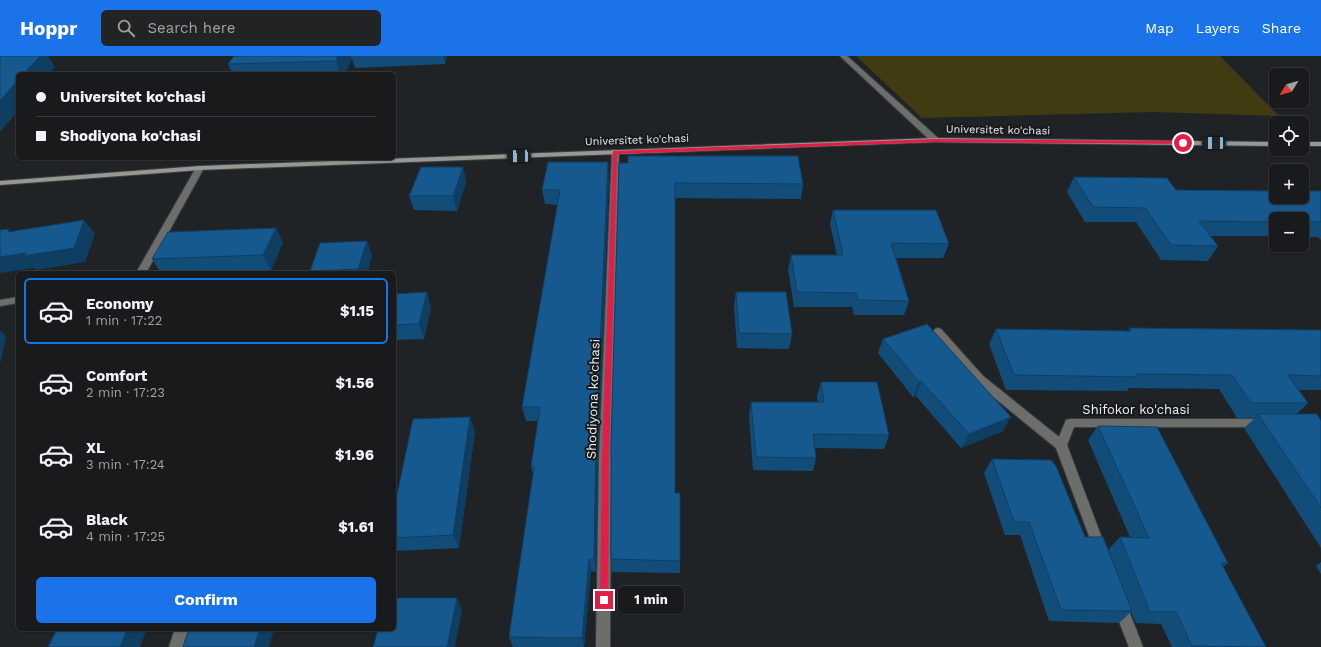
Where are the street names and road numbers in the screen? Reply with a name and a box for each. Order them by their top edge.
street label: Universitet ko'chasi [946,123,1050,137]
street label: Universitet ko'chasi [585,132,689,148]
street label: Shodiyona ko'chasi [583,339,603,459]
street label: Shifokor ko'chasi [1082,402,1190,417]

